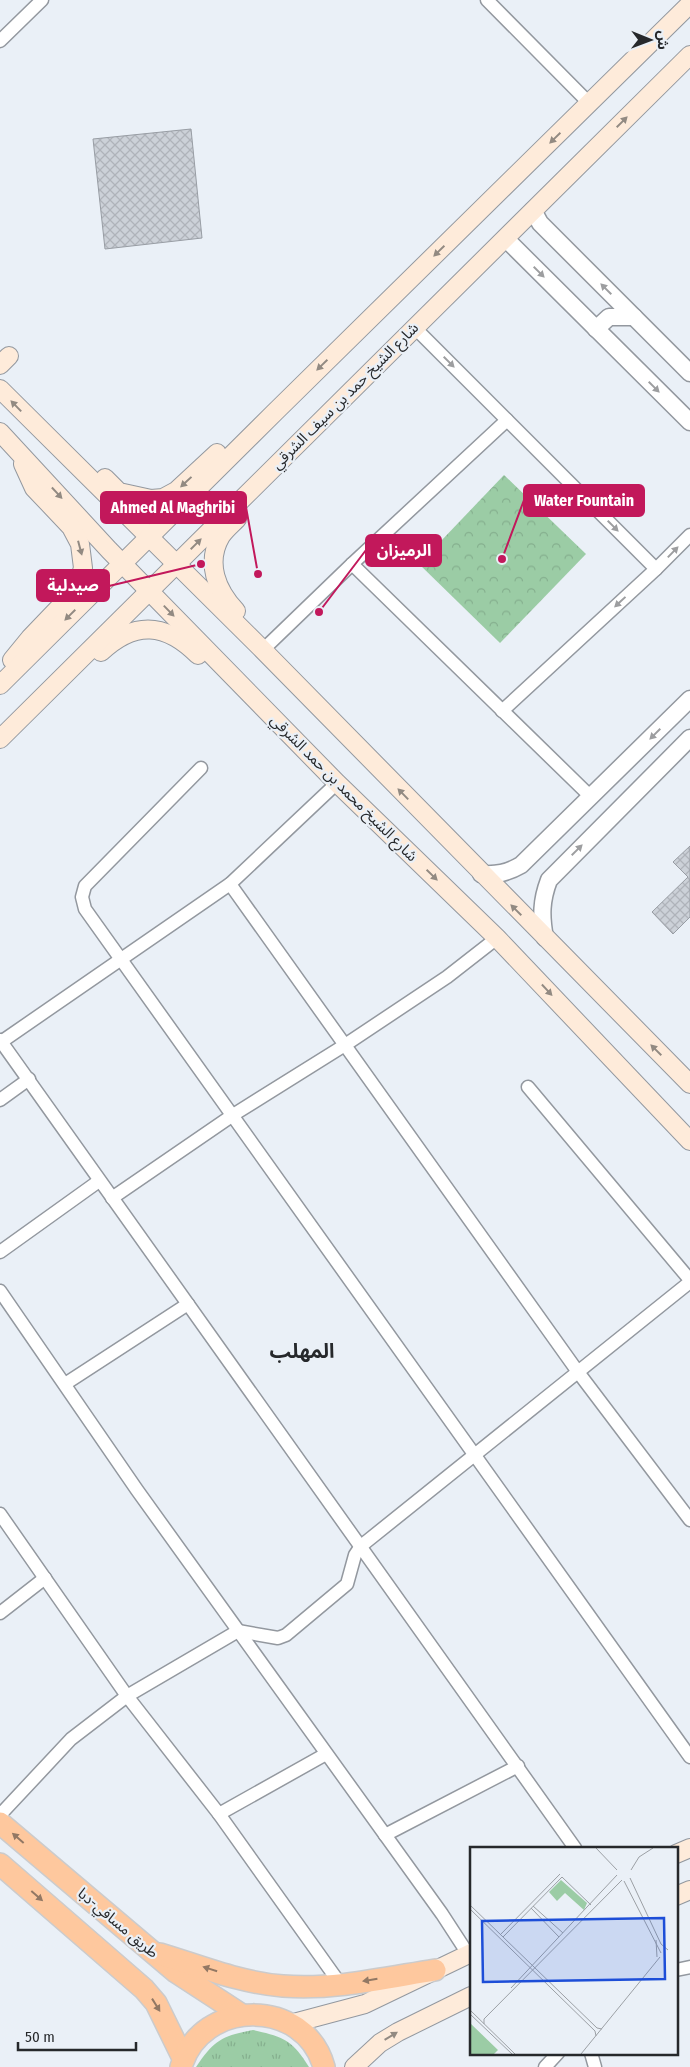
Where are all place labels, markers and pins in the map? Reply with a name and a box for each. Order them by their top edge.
callout: Water Fountain [524,485,644,516]
callout: Ahmed Al Maghribi [101,492,246,523]
callout: الرميزان [366,535,441,566]
callout: صيدلية [37,570,109,601]

